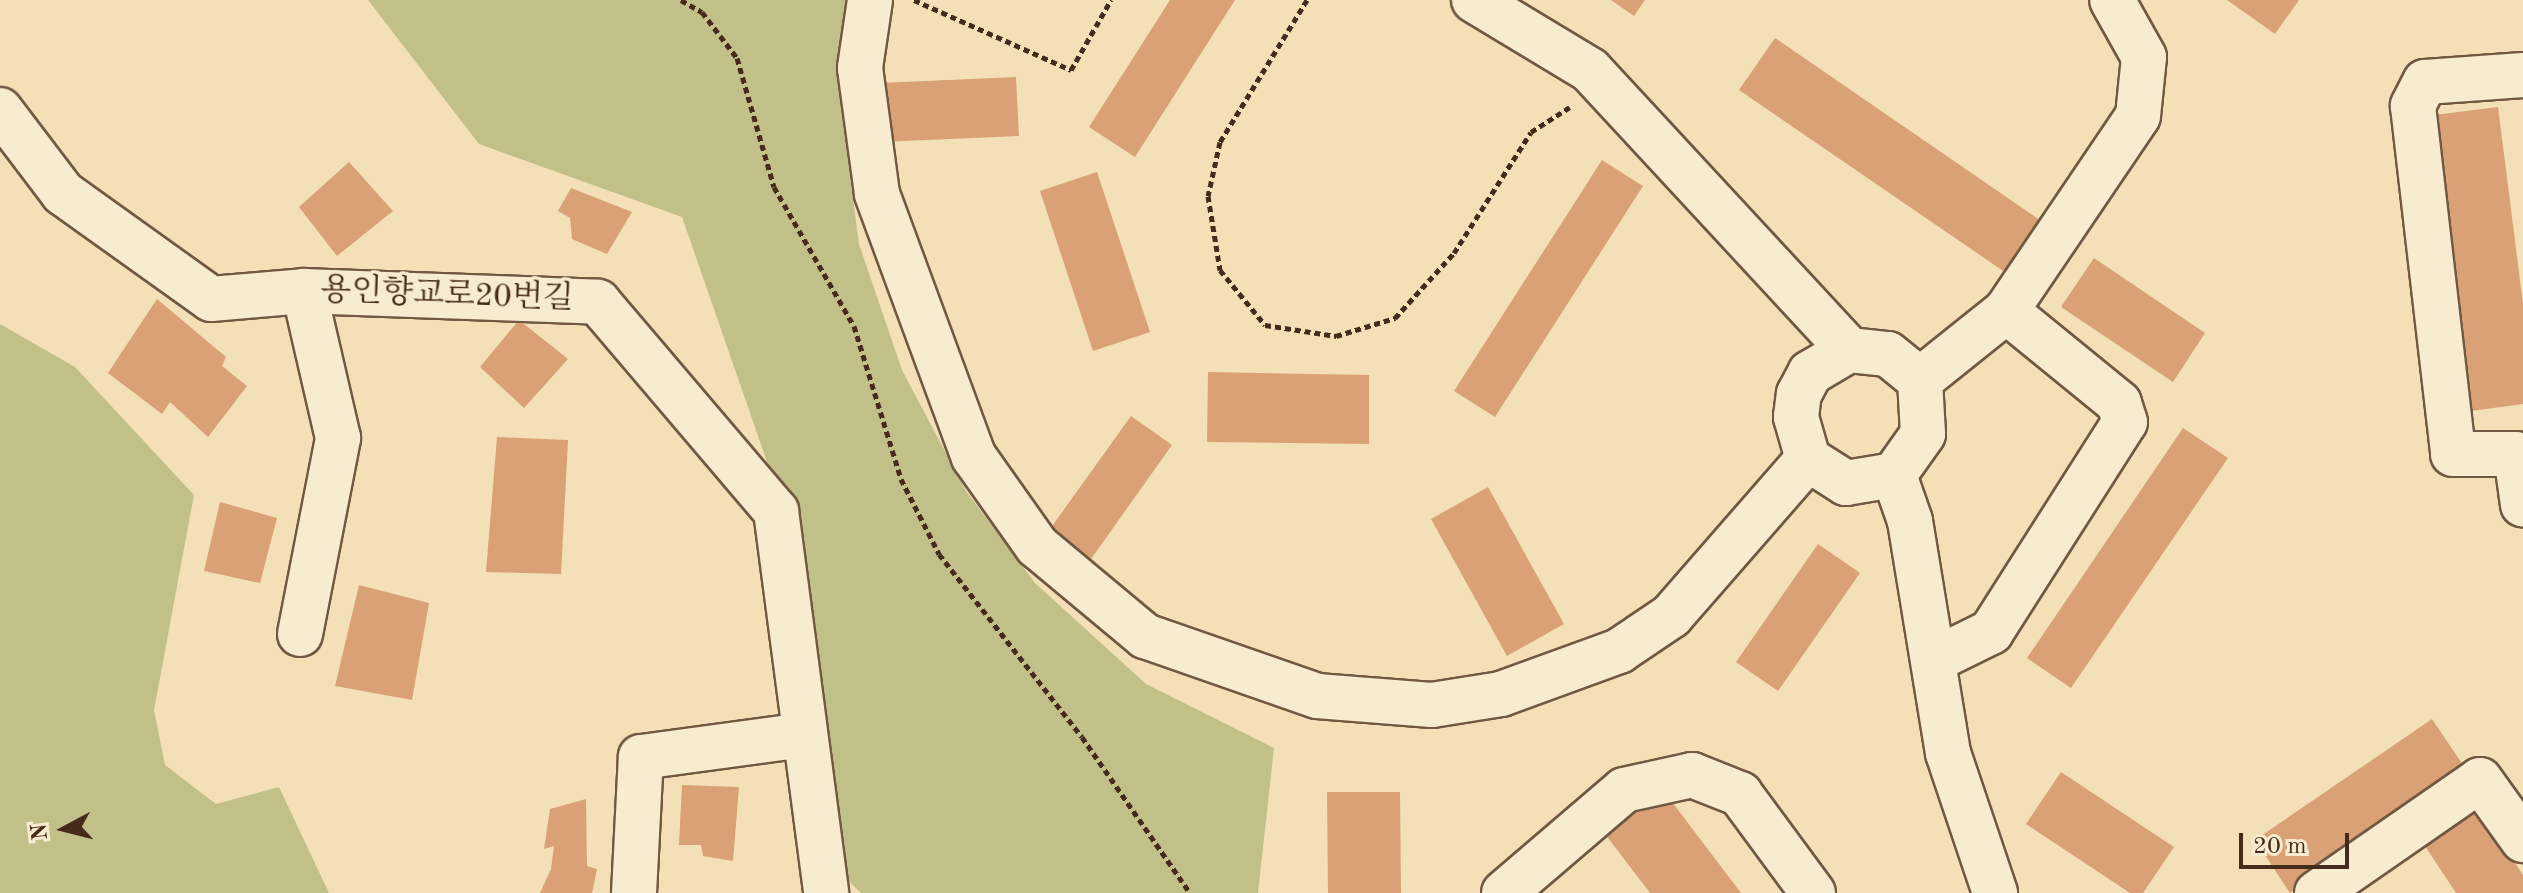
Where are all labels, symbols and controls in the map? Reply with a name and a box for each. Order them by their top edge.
street label: 용인향교로20번길 [320,272,574,320]
north arrow [24,789,104,869]
scale bar [2243,817,2353,867]
text: N [28,822,52,842]
text: 20 m [2253,835,2307,859]

